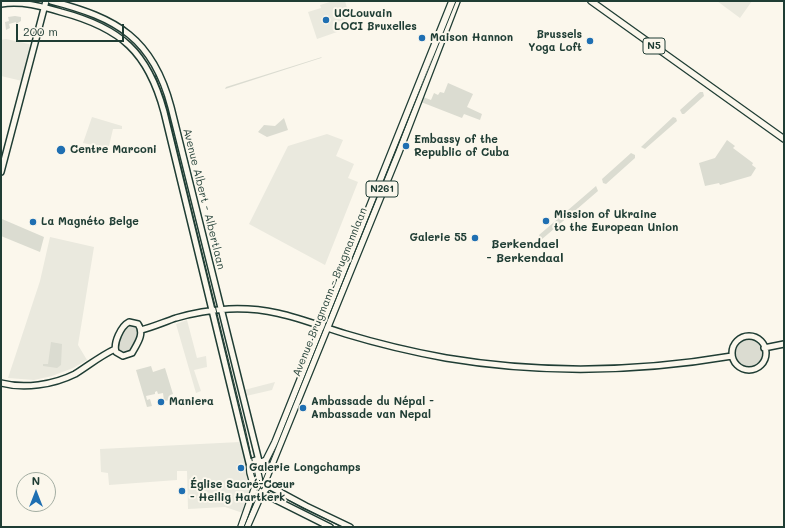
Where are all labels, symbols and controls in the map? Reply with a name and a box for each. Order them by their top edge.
place label: UCLouvain LOCI Bruxelles [334,7,417,33]
marker: UCLouvain LOCI Bruxelles [321,15,331,25]
scale bar [18,16,126,42]
text: 200 m [23,23,58,39]
place label: Brussels Yoga Loft [528,28,582,54]
place label: Maison Hannon [430,31,513,45]
marker: Maison Hannon [417,33,427,43]
marker: Brussels Yoga Loft [585,36,595,46]
road number: N5 [643,38,665,54]
street label: Avenue Albert - Albertlaan [180,127,228,271]
place label: Embassy of the Republic of Cuba [414,133,509,159]
marker: Embassy of the Republic of Cuba [401,141,411,151]
place label: Centre Marconi [70,143,157,157]
marker: Centre Marconi [55,144,67,156]
road number: N261 [366,181,398,197]
street label: Avenue Brugmann - Brugmannlaan [290,206,370,378]
place label: Mission of Ukraine to the European Union [554,208,678,234]
place label: La Magnéto Belge [41,215,139,229]
marker: Mission of Ukraine to the European Union [541,216,551,226]
marker: La Magnéto Belge [28,217,38,227]
place label: Galerie 55 [409,231,467,245]
marker: Galerie 55 [470,233,480,243]
district label: Berkendael - Berkendaal [487,237,563,265]
place label: Maniera [169,395,214,409]
place label: Ambassade du Népal - Ambassade van Nepal [311,395,434,421]
marker: Maniera [156,397,166,407]
marker: Ambassade du Népal - Ambassade van Nepal [298,403,308,413]
place label: Galerie Longchamps [249,461,361,475]
marker: Galerie Longchamps [236,463,246,473]
north arrow [16,472,56,512]
text: N [32,473,40,488]
place label: Église Sacré-Cœur - Heilig Hartkerk [190,478,295,504]
marker: Église Sacré-Cœur - Heilig Hartkerk [177,486,187,496]

